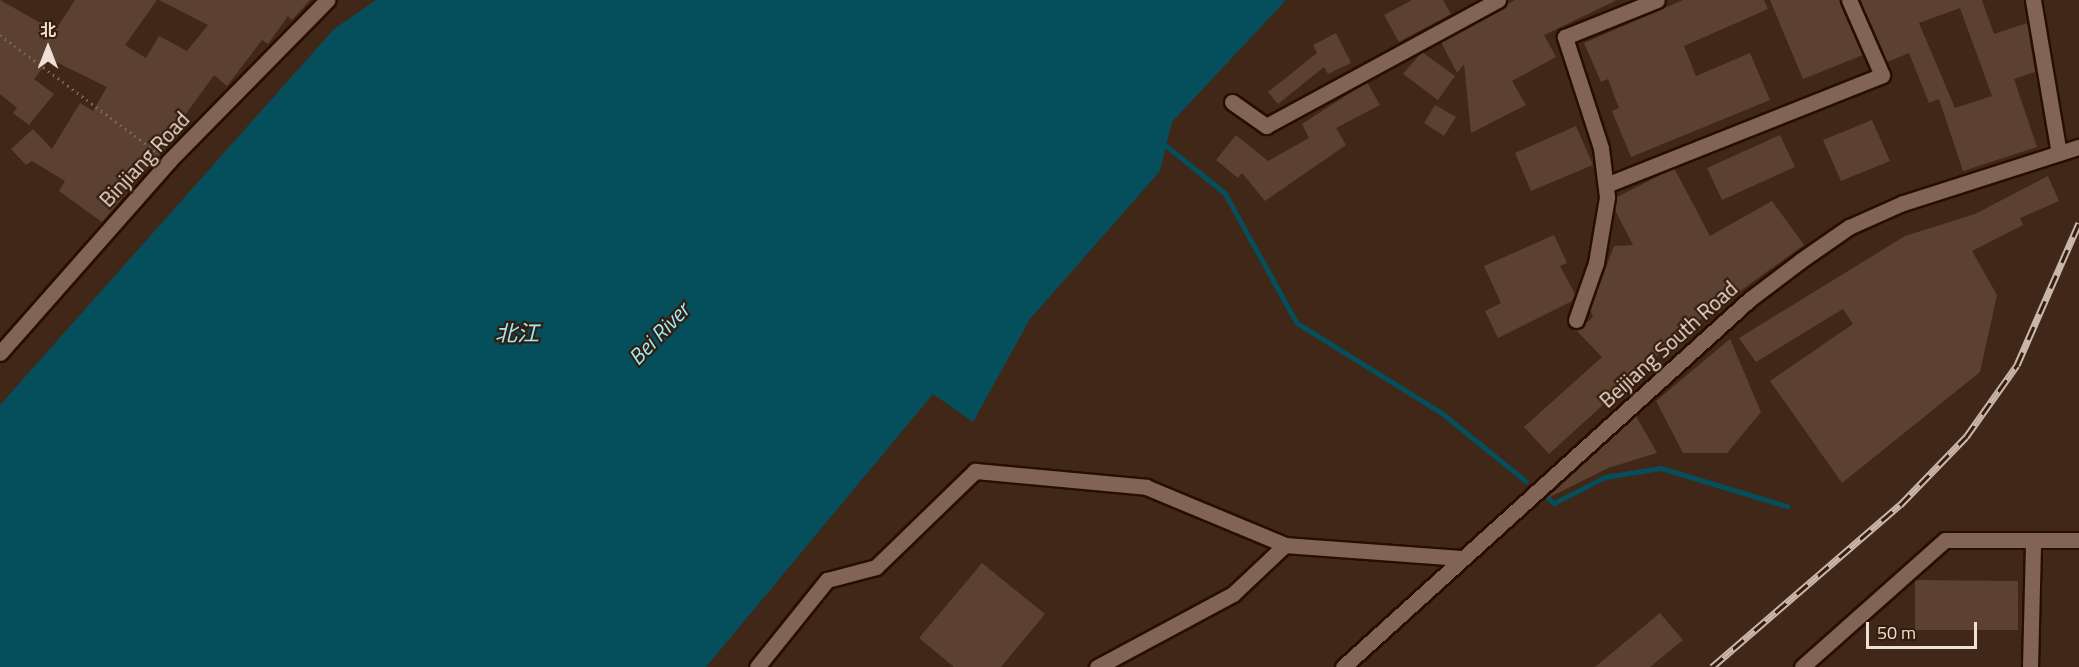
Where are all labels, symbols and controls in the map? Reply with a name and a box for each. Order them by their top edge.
north arrow [18,18,78,78]
text: 北 [40,18,56,42]
street label: Binjiang Road [94,106,194,212]
street label: Beijiang South Road [1594,275,1742,413]
water label: Bei River [623,297,695,371]
water label: 北江 [495,321,539,347]
scale bar [1869,610,1980,648]
text: 50 m [1877,619,1916,646]

